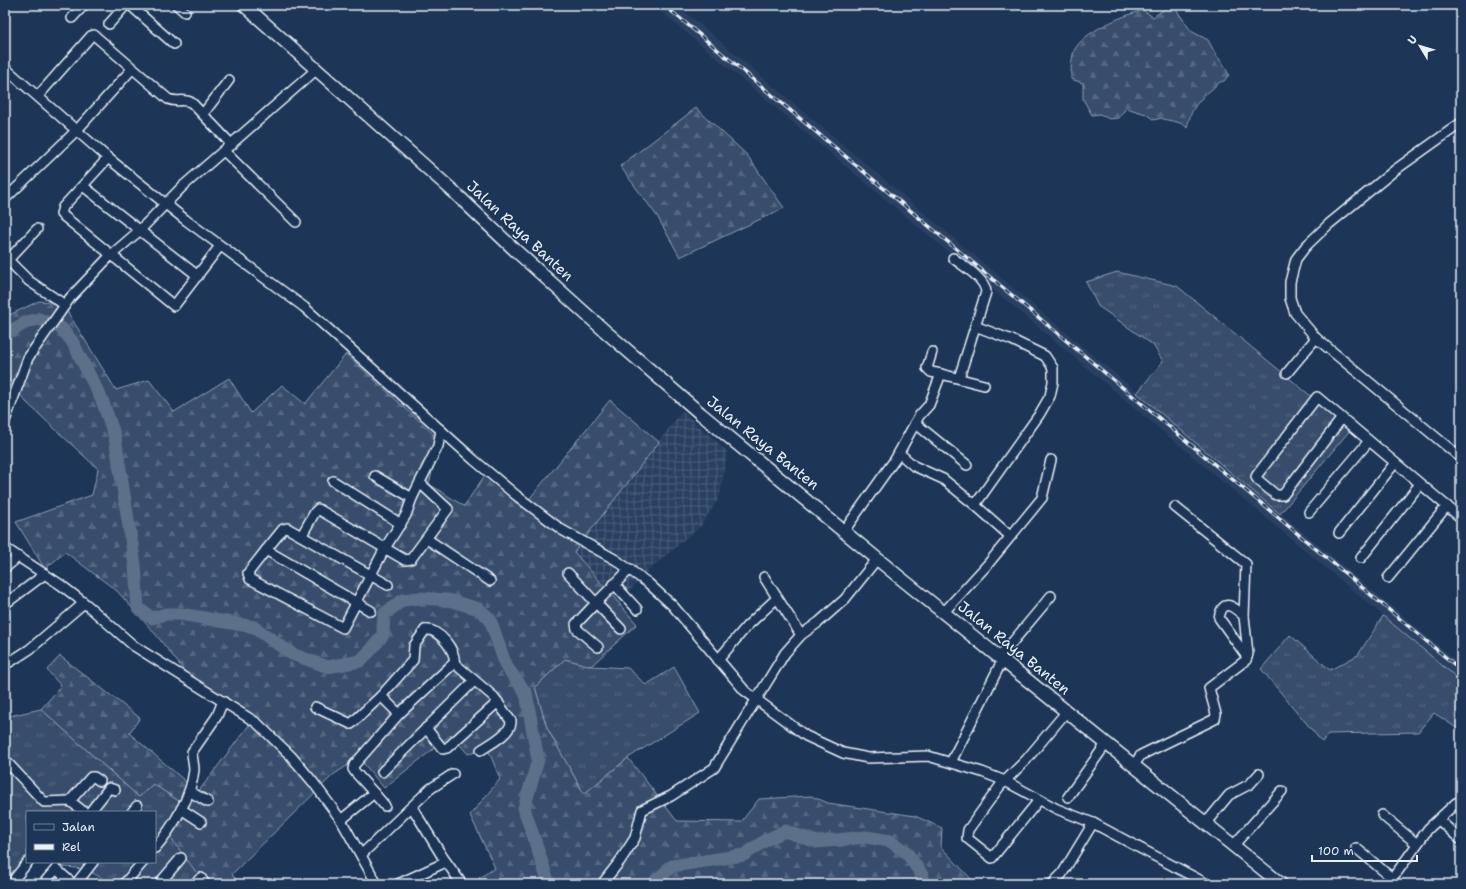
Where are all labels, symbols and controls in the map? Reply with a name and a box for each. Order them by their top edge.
north arrow [1400,26,1440,66]
text: U [1404,33,1421,48]
street label: Jalan Raya Banten [462,176,578,286]
street label: Jalan Raya Banten [703,391,823,495]
street label: Jalan Raya Banten [954,596,1074,700]
legend [26,811,156,863]
text: Jalan [62,819,95,835]
scale bar [1312,837,1417,863]
text: Rel [62,839,81,855]
text: 100 m [1318,843,1354,859]

